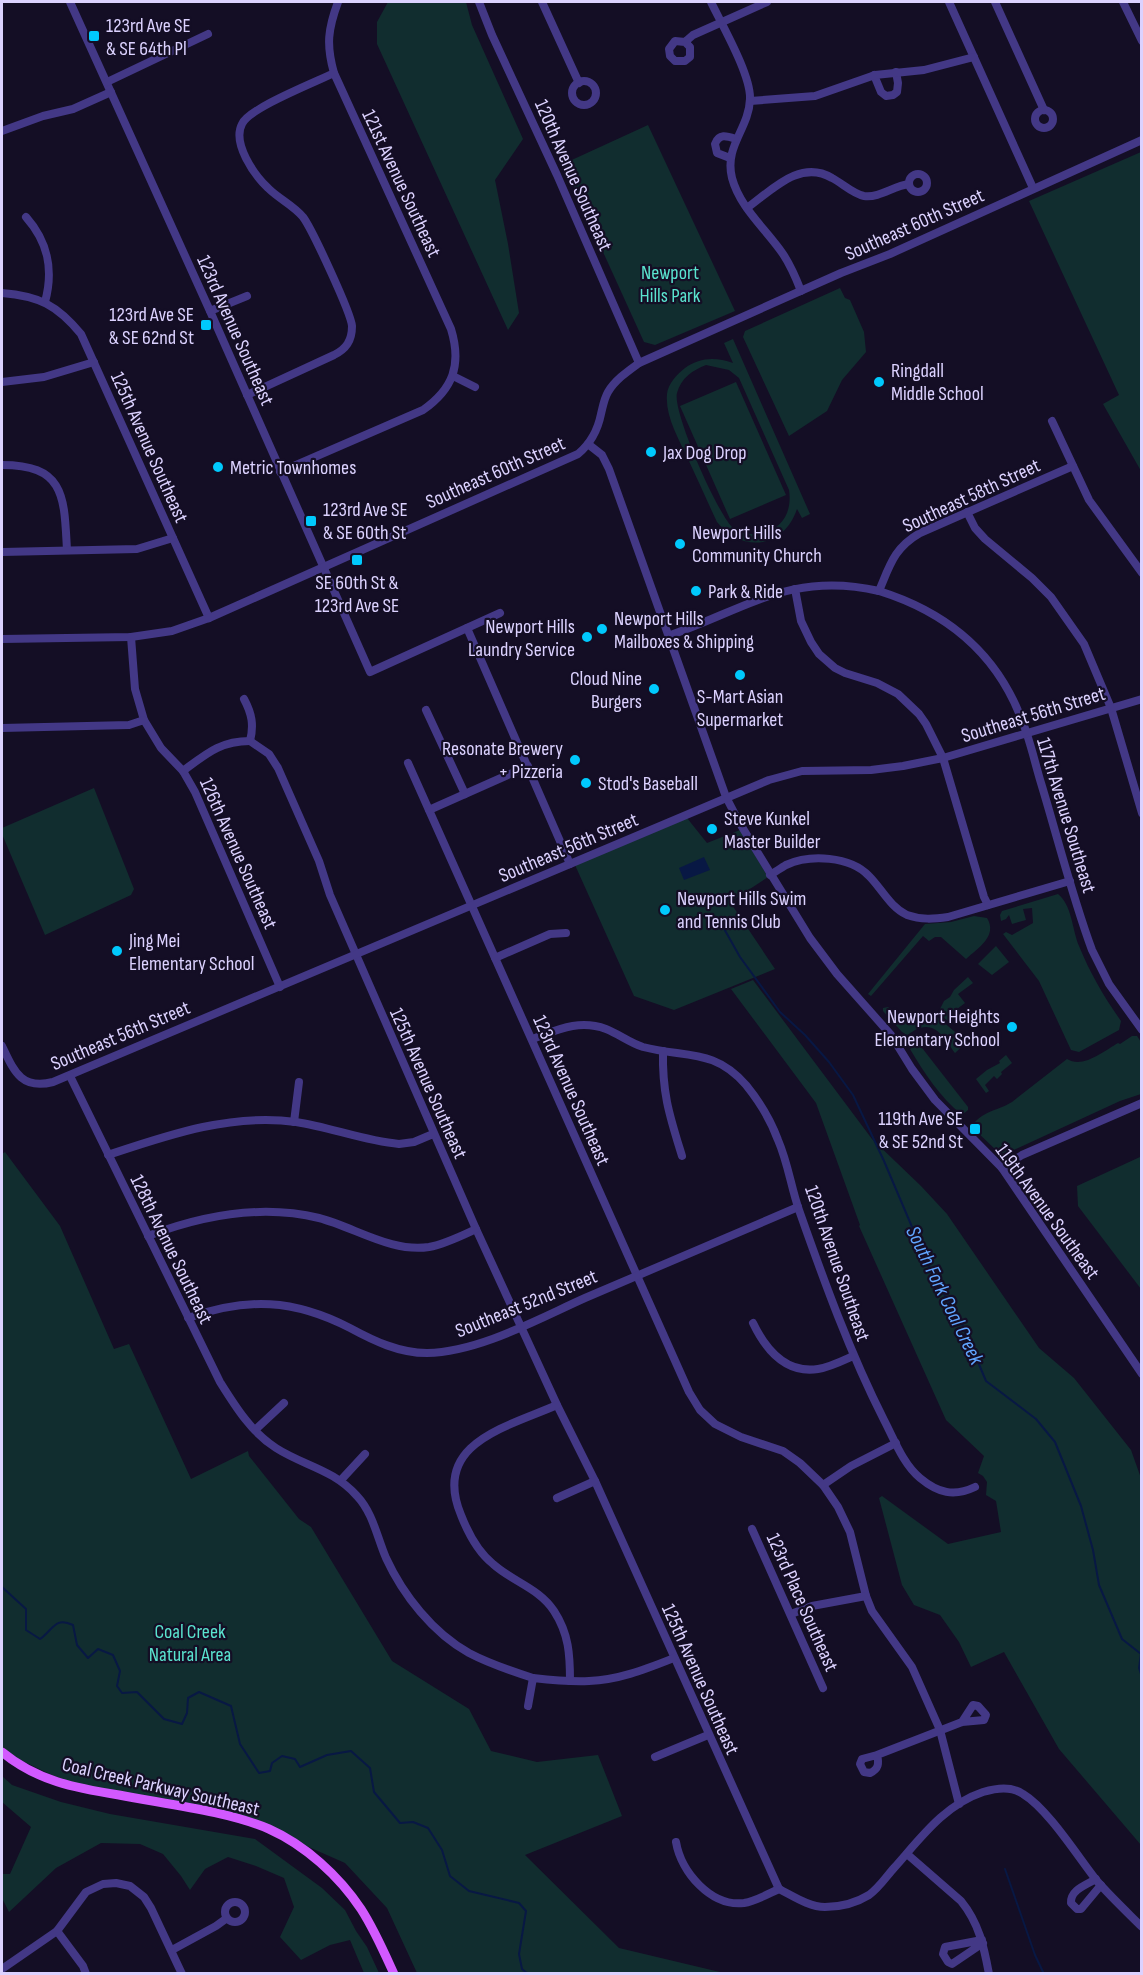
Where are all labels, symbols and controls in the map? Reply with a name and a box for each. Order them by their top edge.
place label: 123rd Ave SE & SE 64th Pl [106,14,191,61]
marker: 123rd Ave SE & SE 64th Pl [87,29,101,43]
street label: 120th Avenue Southeast [529,96,617,255]
street label: 121st Avenue Southeast [356,106,446,261]
street label: Southeast 60th Street [841,183,988,266]
street label: 123rd Avenue Southeast [191,252,279,409]
park label: Newport Hills Park [640,261,701,308]
place label: 123rd Ave SE & SE 62nd St [109,303,194,350]
marker: 123rd Ave SE & SE 62nd St [199,318,213,332]
place label: Ringdall Middle School [891,359,984,406]
street label: 125th Avenue Southeast [105,368,193,526]
marker: Ringdall Middle School [872,375,886,389]
street label: Southeast 60th Street [422,431,569,514]
place label: Jax Dog Drop [662,441,747,465]
marker: Jax Dog Drop [644,445,658,459]
street label: Southeast 58th Street [899,454,1044,538]
place label: Metric Townhomes [230,456,356,480]
marker: Metric Townhomes [211,460,225,474]
place label: 123rd Ave SE & SE 60th St [323,498,408,545]
marker: 123rd Ave SE & SE 60th St [304,514,318,528]
place label: Newport Hills Community Church [692,521,822,568]
marker: Newport Hills Community Church [673,537,687,551]
marker: SE 60th St & 123rd Ave SE [350,553,364,567]
place label: SE 60th St & 123rd Ave SE [315,571,399,618]
place label: Park & Ride [708,580,783,604]
marker: Park & Ride [689,584,703,598]
place label: Newport Hills Mailboxes & Shipping [614,607,754,654]
place label: Newport Hills Laundry Service [468,615,575,662]
marker: Newport Hills Mailboxes & Shipping [595,622,609,636]
marker: Newport Hills Laundry Service [580,630,594,644]
place label: Cloud Nine Burgers [570,667,642,714]
marker: S-Mart Asian Supermarket [733,668,747,682]
marker: Cloud Nine Burgers [647,682,661,696]
street label: Southeast 56th Street [959,682,1108,748]
place label: S-Mart Asian Supermarket [697,685,783,732]
street label: 117th Avenue Southeast [1031,735,1101,896]
place label: Resonate Brewery + Pizzeria [442,737,563,784]
marker: Resonate Brewery + Pizzeria [568,753,582,767]
place label: Stod's Baseball [598,772,698,796]
street label: 126th Avenue Southeast [194,774,282,933]
marker: Stod's Baseball [579,776,593,790]
place label: Steve Kunkel Master Builder [724,807,821,854]
street label: Southeast 56th Street [495,808,642,888]
marker: Steve Kunkel Master Builder [705,822,719,836]
place label: Newport Hills Swim and Tennis Club [677,887,806,934]
marker: Newport Hills Swim and Tennis Club [658,903,672,917]
place label: Jing Mei Elementary School [128,929,255,976]
marker: Jing Mei Elementary School [110,944,124,958]
street label: Southeast 56th Street [47,996,194,1076]
street label: 125th Avenue Southeast [384,1004,472,1162]
place label: Newport Heights Elementary School [874,1005,1000,1052]
street label: 123rd Avenue Southeast [527,1012,615,1169]
marker: Newport Heights Elementary School [1005,1020,1019,1034]
place label: 119th Ave SE & SE 52nd St [878,1107,963,1154]
marker: 119th Ave SE & SE 52nd St [968,1122,982,1136]
street label: 119th Avenue Southeast [990,1139,1104,1284]
street label: 128th Avenue Southeast [125,1171,218,1328]
street label: 120th Avenue Southeast [799,1182,875,1344]
water label: South Fork Coal Creek [900,1222,989,1370]
street label: Southeast 52nd Street [452,1265,601,1343]
street label: 123rd Place Southeast [761,1530,843,1675]
street label: 125th Avenue Southeast [656,1600,744,1758]
park label: Coal Creek Natural Area [149,1620,231,1667]
street label: Coal Creek Parkway Southeast [60,1753,262,1821]

